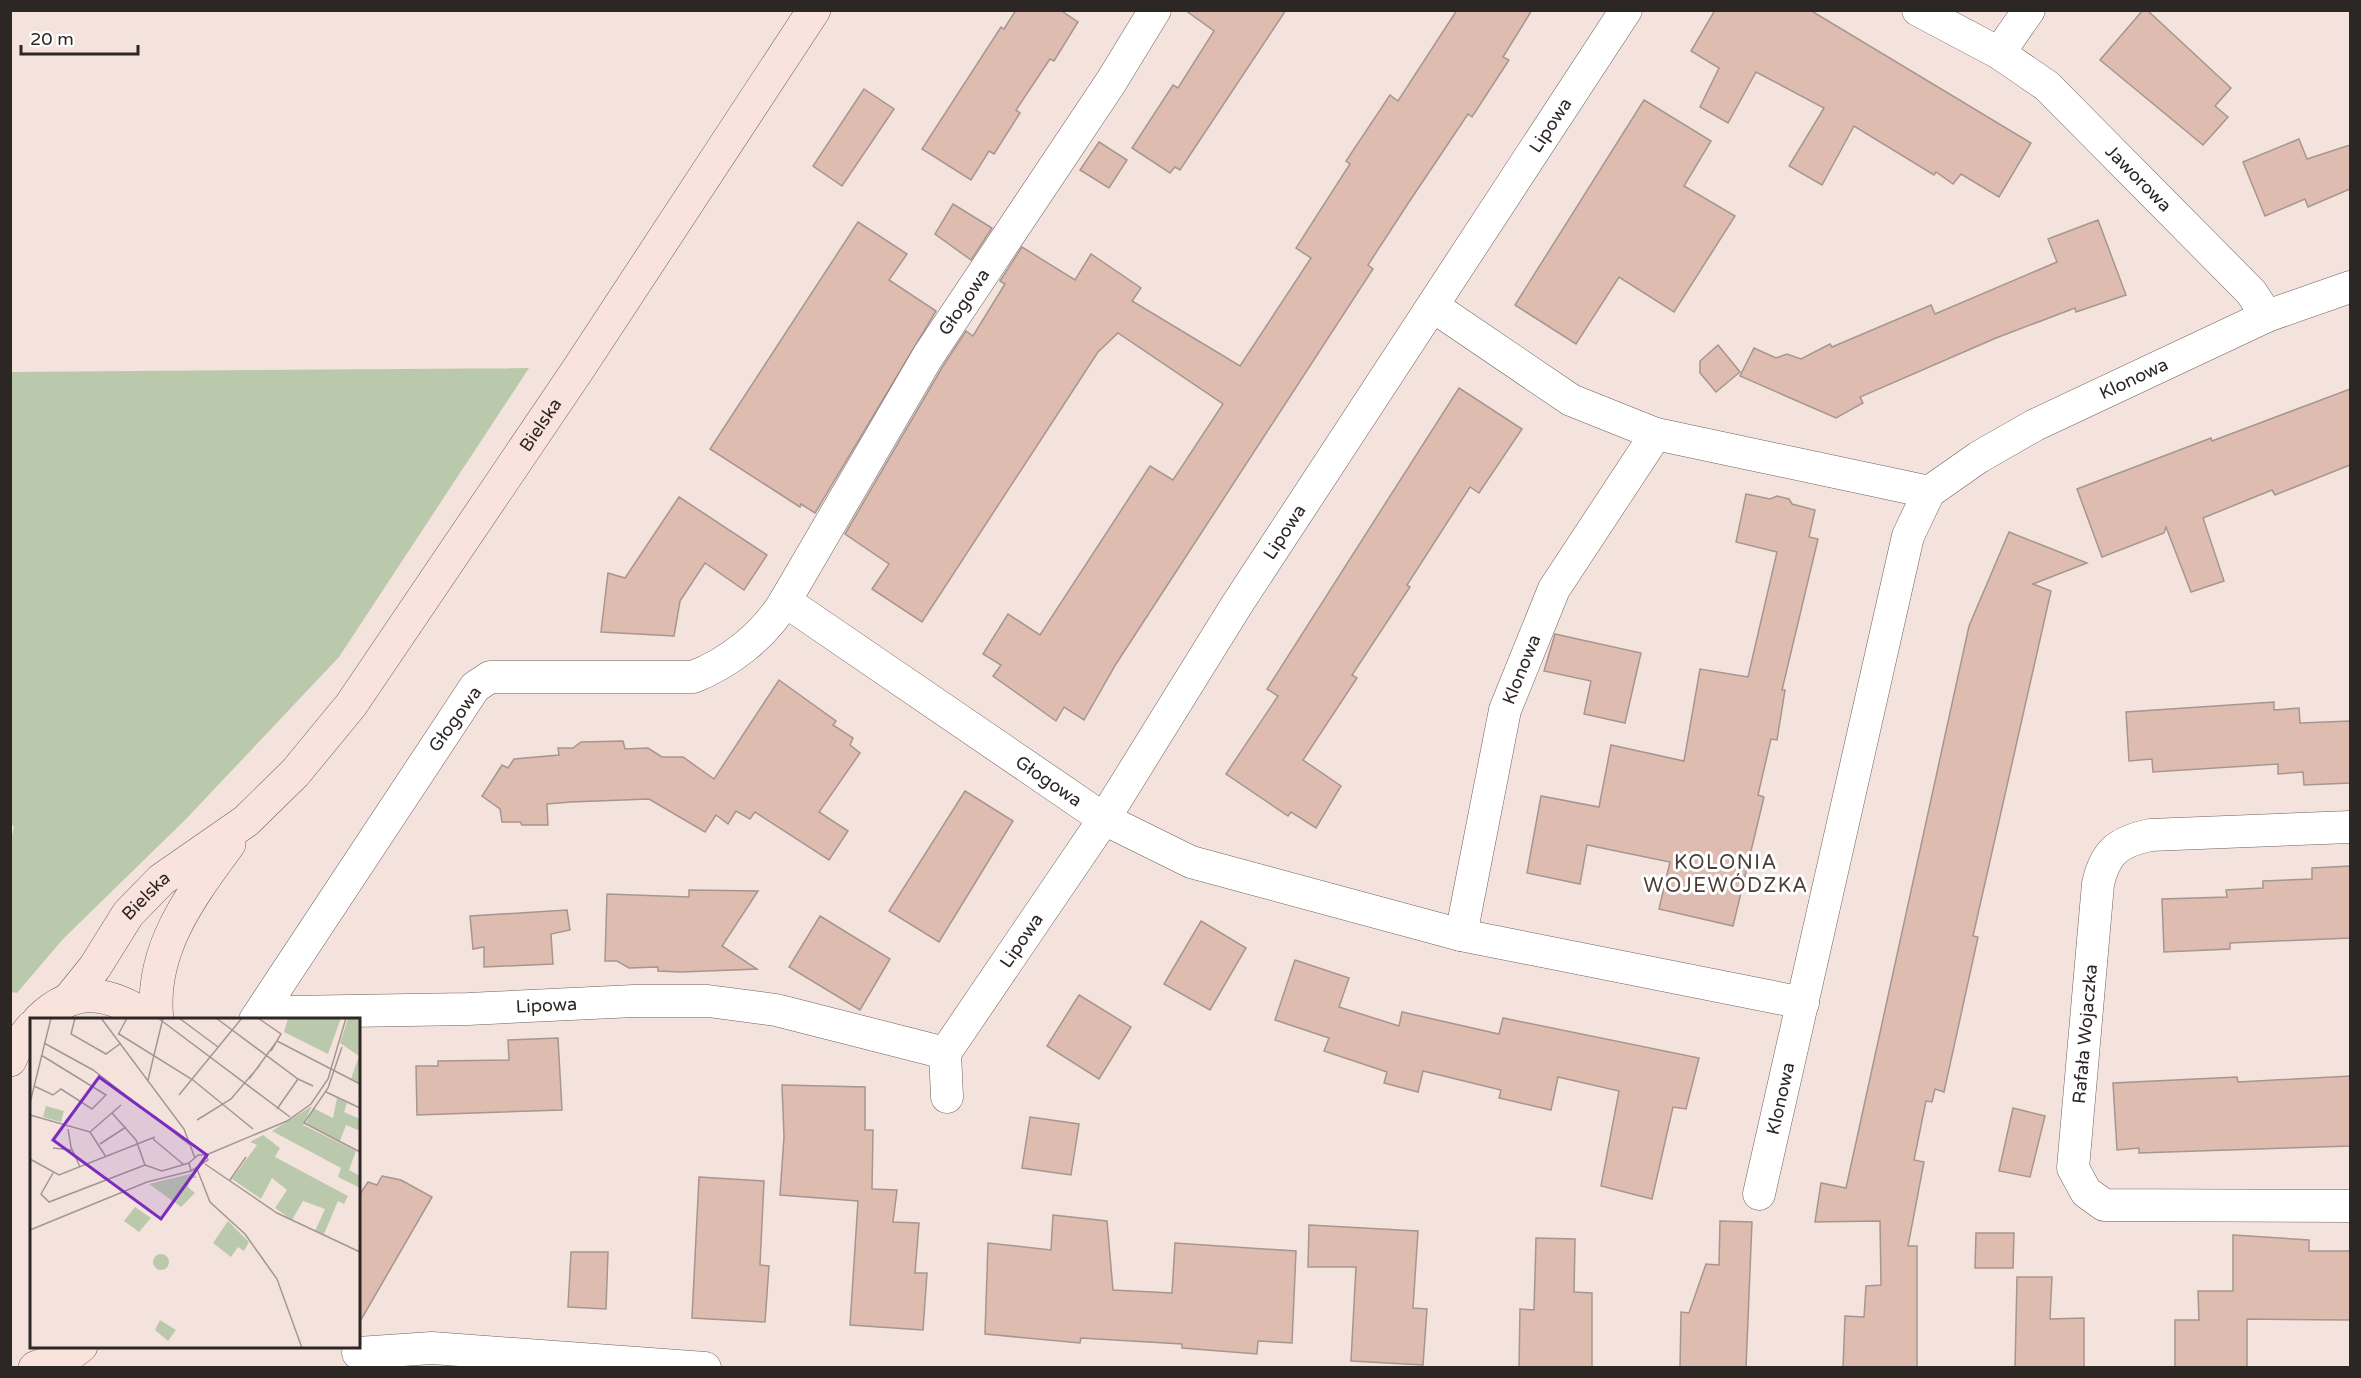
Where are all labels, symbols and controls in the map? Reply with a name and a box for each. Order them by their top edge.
scale bar [21,18,138,56]
text: 20 m [30,28,74,50]
street label: Lipowa [1525,94,1577,157]
street label: Jaworowa [2101,140,2176,216]
street label: Głogowa [934,264,994,340]
street label: Klonowa [2096,353,2172,404]
street label: Bielska [515,394,566,456]
street label: Lipowa [1258,500,1310,564]
street label: Klonowa [1497,631,1545,708]
street label: Głogowa [424,682,486,756]
street label: Głogowa [1011,751,1086,812]
district label: KOLONIA WOJEWÓDZKA [1643,851,1809,898]
street label: Bielska [117,866,174,925]
street label: Lipowa [995,909,1048,972]
street label: Rafała Wojaczka [2068,963,2102,1105]
street label: Lipowa [515,993,578,1018]
inset map [30,1018,360,1348]
street label: Klonowa [1762,1060,1799,1137]

